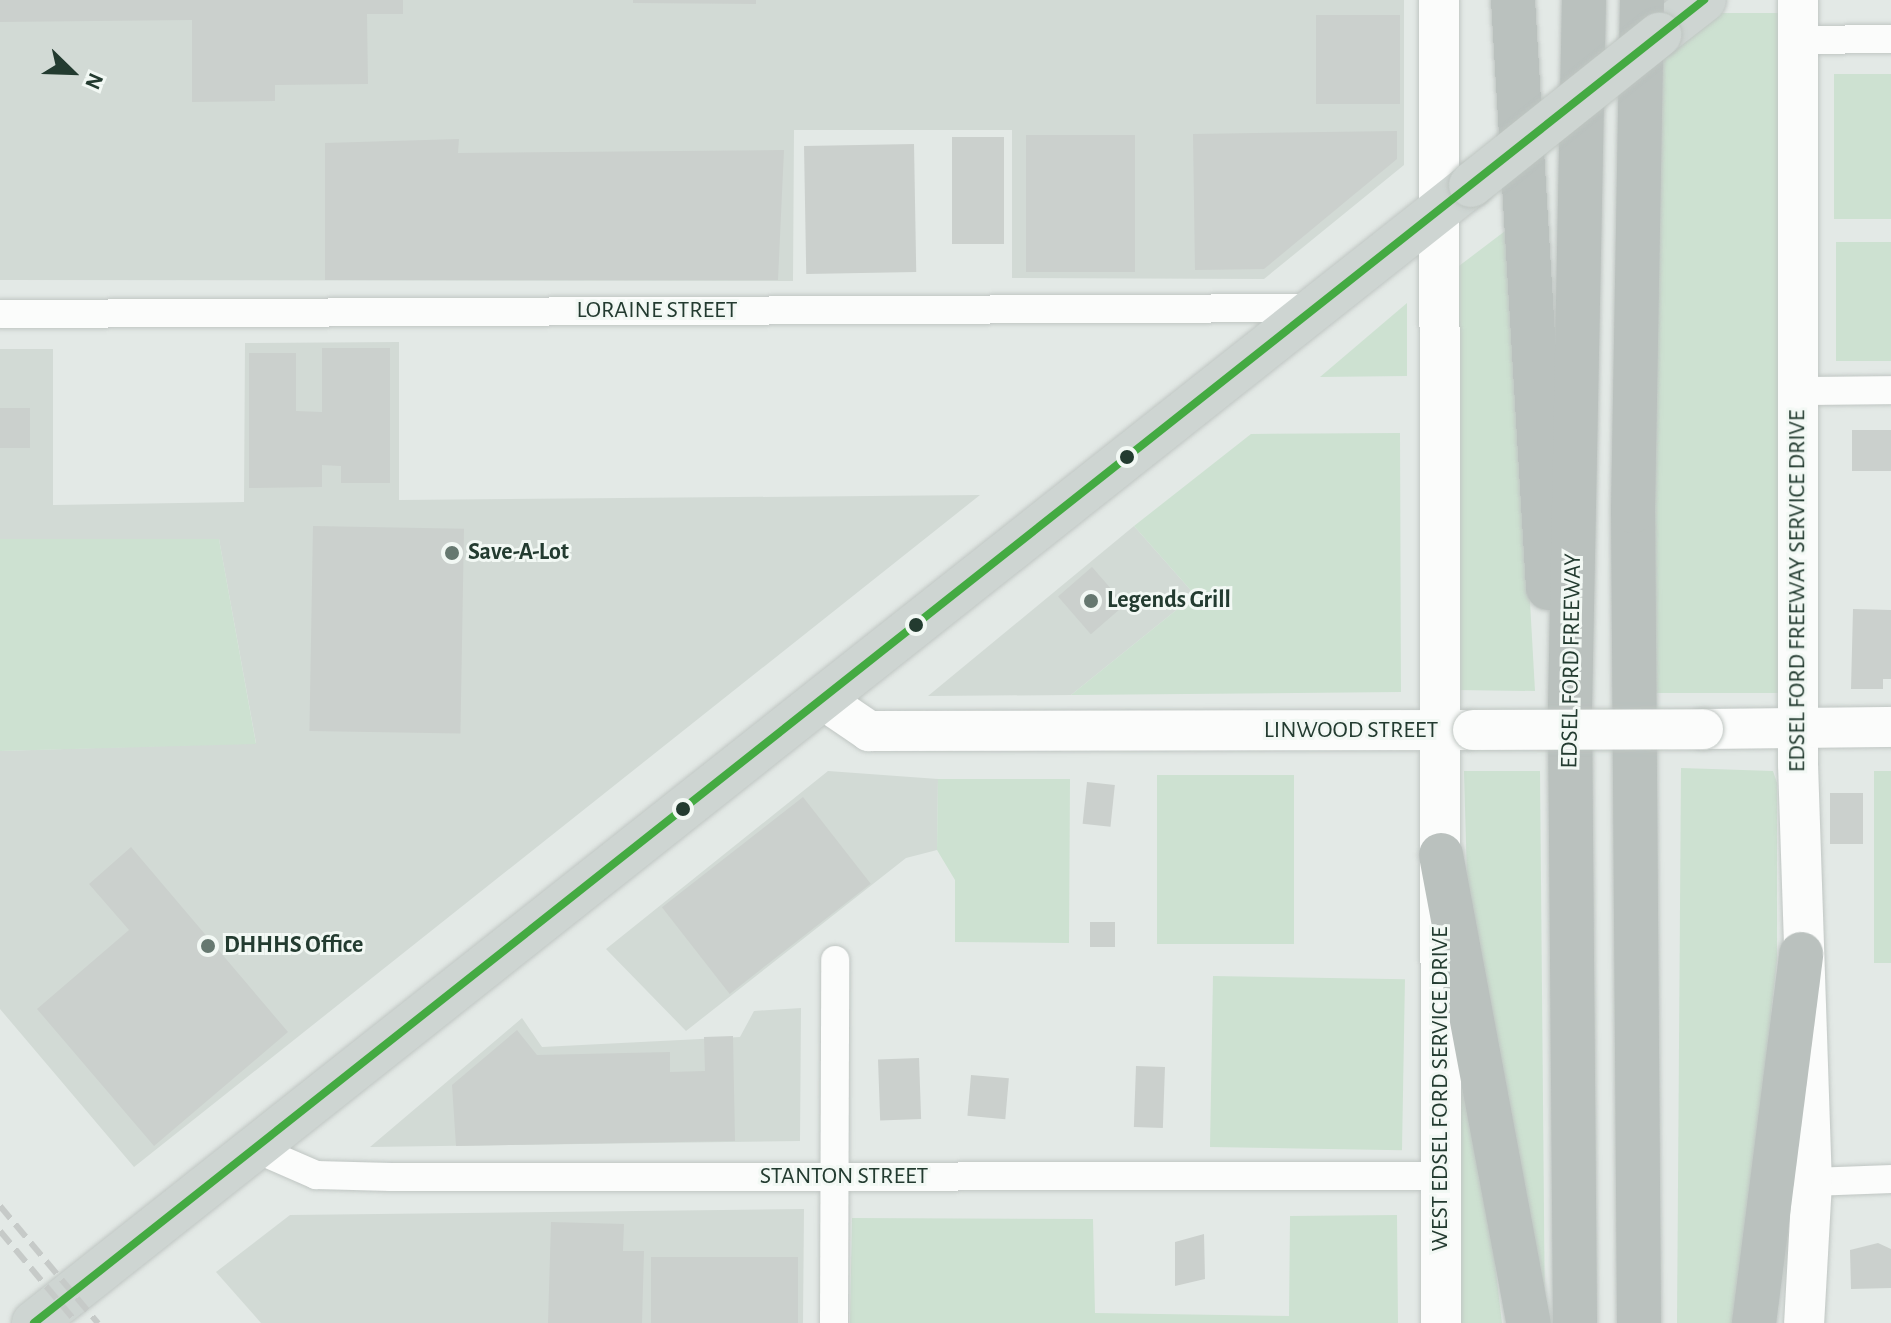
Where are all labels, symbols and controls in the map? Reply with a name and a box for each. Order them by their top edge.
north arrow [32,32,112,112]
text: N [81,70,107,93]
street label: LORAINE STREET [577,297,737,325]
street label: EDSEL FORD FREEWAY SERVICE DRIVE [1784,410,1812,772]
unlabelled marker [1119,449,1135,465]
place label: Save-A-Lot [468,539,569,567]
marker: Save-A-Lot [443,544,461,562]
street label: EDSEL FORD FREEWAY [1556,553,1588,769]
place label: Legends Grill [1107,587,1231,615]
marker: Legends Grill [1082,592,1100,610]
unlabelled marker [908,617,924,633]
street label: LINWOOD STREET [1264,717,1438,745]
unlabelled marker [675,801,691,817]
street label: WEST EDSEL FORD SERVICE DRIVE [1427,926,1455,1252]
place label: DHHHS Office [224,932,363,960]
marker: DHHHS Office [199,937,217,955]
street label: STANTON STREET [760,1163,928,1191]

